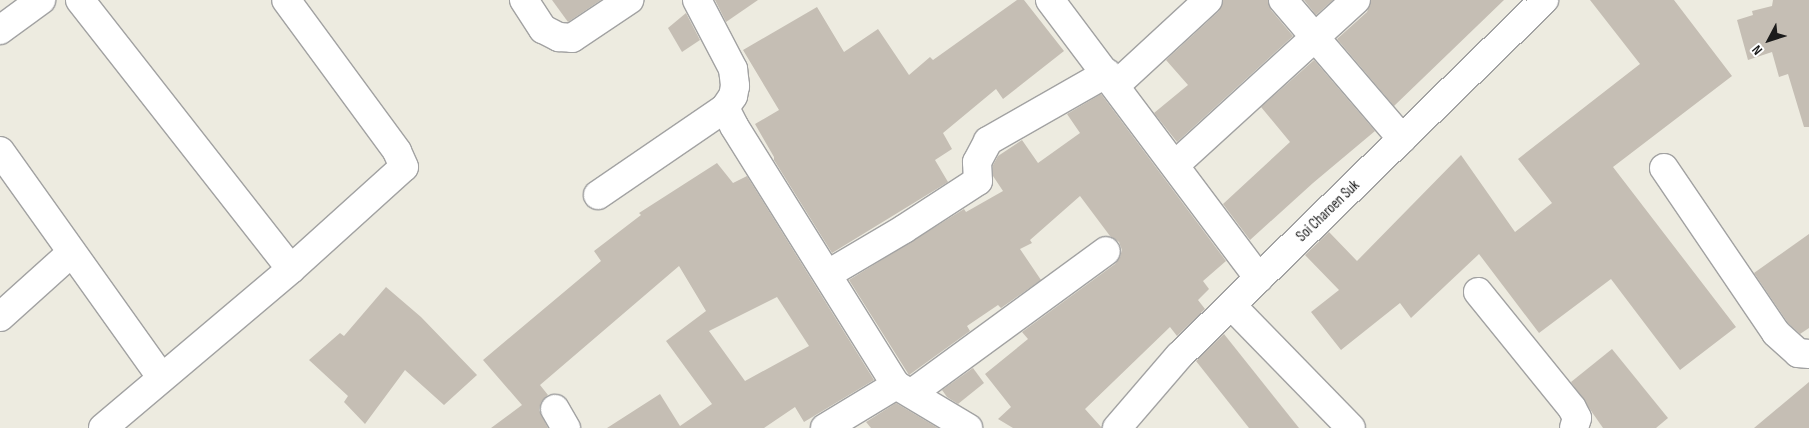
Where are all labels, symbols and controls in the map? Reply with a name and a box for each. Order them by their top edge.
north arrow [1744,15,1794,65]
text: N [1748,42,1766,58]
street label: Soi Charoen Suk [1293,176,1363,246]

